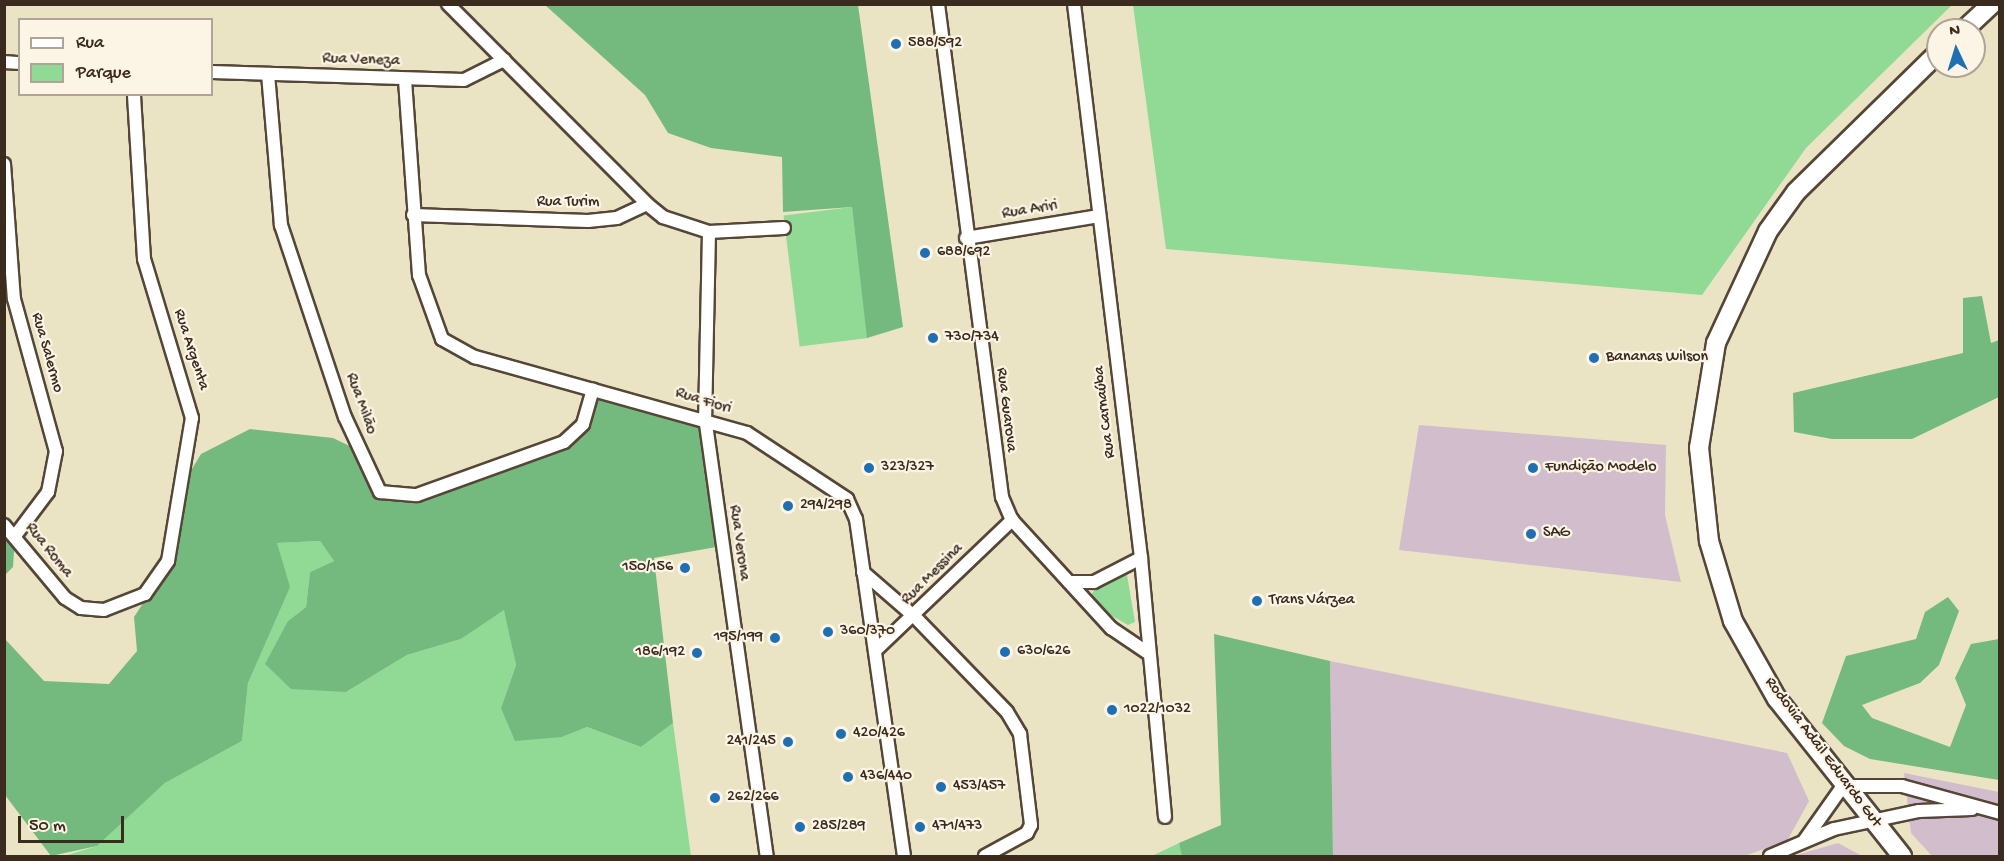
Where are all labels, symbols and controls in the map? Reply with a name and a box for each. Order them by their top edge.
legend [18,18,213,96]
north arrow [1926,18,1986,78]
text: N [1949,22,1961,41]
text: Rua [76,33,104,54]
place label: 588/592 [908,34,962,54]
marker: 588/592 [889,37,903,51]
street label: Rua Veneza [322,50,400,72]
text: Parque [76,63,131,84]
street label: Rua Turim [537,193,599,213]
street label: Rua Ariri [1001,197,1059,225]
place label: 688/692 [937,243,990,263]
marker: 688/692 [918,246,932,260]
street label: Rua Argenta [168,307,212,393]
street label: Rua Salermo [25,311,67,395]
place label: 730/734 [945,328,999,348]
marker: 730/734 [926,331,940,345]
place label: Bananas Wilson [1606,348,1708,368]
marker: Bananas Wilson [1587,351,1601,365]
street label: Rua Carnaúba [1091,365,1121,459]
street label: Rua Guarova [990,367,1020,453]
street label: Rua Milão [340,371,380,437]
street label: Rua Fiori [673,384,733,420]
place label: 323/327 [881,458,934,478]
place label: Fundição Modelo [1545,458,1656,478]
marker: 323/327 [862,461,876,475]
marker: Fundição Modelo [1526,461,1540,475]
place label: 294/298 [800,496,852,516]
marker: 294/298 [781,499,795,513]
street label: Rua Verona [723,504,753,582]
street label: Rua Roma [20,520,76,582]
place label: SAG [1543,524,1570,544]
marker: SAG [1524,527,1538,541]
street label: Rua Messina [898,540,968,610]
place label: 150/156 [622,558,673,578]
marker: 150/156 [678,561,692,575]
place label: Trans Várzea [1269,591,1355,611]
marker: Trans Várzea [1250,594,1264,608]
place label: 360/370 [840,622,895,642]
marker: 360/370 [821,625,835,639]
place label: 195/199 [714,628,763,648]
marker: 195/199 [768,631,782,645]
place label: 630/626 [1017,642,1070,662]
place label: 186/192 [636,643,685,663]
marker: 630/626 [998,645,1012,659]
marker: 186/192 [690,646,704,660]
street label: Rodovia Adail Eduardo Gut [1759,674,1885,832]
place label: 1022/1032 [1124,700,1191,720]
marker: 1022/1032 [1105,703,1119,717]
place label: 420/426 [853,724,905,744]
marker: 420/426 [834,727,848,741]
place label: 241/245 [726,732,776,752]
marker: 241/245 [781,735,795,749]
place label: 436/440 [860,767,912,787]
marker: 436/440 [841,770,855,784]
place label: 453/457 [953,777,1005,797]
marker: 453/457 [934,780,948,794]
place label: 262/266 [727,788,779,808]
marker: 262/266 [708,791,722,805]
scale bar [21,804,128,842]
text: 50 m [29,816,66,837]
place label: 285/289 [812,817,865,837]
place label: 471/473 [932,817,982,837]
marker: 285/289 [793,820,807,834]
marker: 471/473 [913,820,927,834]

